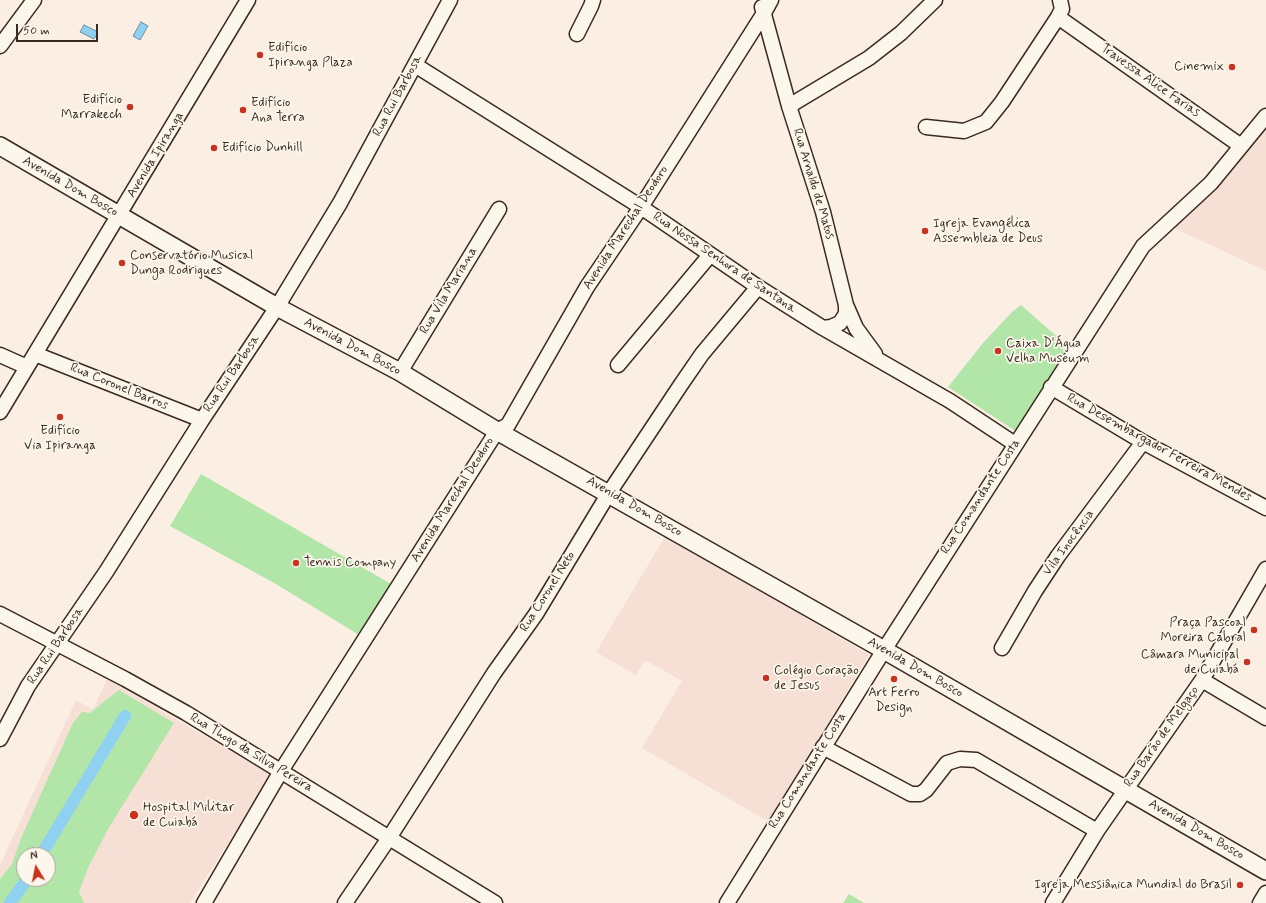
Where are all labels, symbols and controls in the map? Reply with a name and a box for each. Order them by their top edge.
scale bar [18,16,100,42]
text: 50 m [23,23,50,39]
place label: Edifício Ipiranga Plaza [268,40,353,71]
street label: Travessa Alice Farias [1097,41,1203,121]
marker: Edifício Ipiranga Plaza [255,50,265,60]
street label: Rua Rui Barbosa [370,53,426,139]
place label: Cinemix [1174,59,1224,75]
marker: Cinemix [1227,62,1237,72]
place label: Edifício Marrakech [61,92,122,123]
place label: Edifício Ana Terra [251,95,305,126]
marker: Edifício Marrakech [125,102,135,112]
marker: Edifício Ana Terra [238,105,248,115]
street label: Avenida Ipiranga [124,109,188,201]
street label: Rua Arnaldo de Matos [789,127,837,241]
place label: Edifício Dunhill [222,140,303,156]
marker: Edifício Dunhill [209,143,219,153]
street label: Avenida Dom Bosco [20,153,120,221]
street label: Avenida Marechal Deodoro [580,163,672,293]
street label: Rua Nossa Senhora de Santana [649,209,799,317]
place label: Igreja Evangélica Assembleia de Deus [933,216,1043,247]
marker: Igreja Evangélica Assembleia de Deus [920,226,930,236]
street label: Rua Vila Mariana [417,245,481,337]
place label: Conservatório Musical Dunga Rodrigues [130,248,253,279]
marker: Conservatório Musical Dunga Rodrigues [117,258,127,268]
street label: Avenida Dom Bosco [301,315,403,379]
street label: Rua Rui Barbosa [200,332,264,416]
place label: Caixa D'Água Velha Museum [1006,336,1089,367]
marker: Caixa D'Água Velha Museum [993,346,1003,356]
street label: Rua Coronel Barros [68,360,170,414]
street label: Rua Desembargador Ferreira Mendes [1064,390,1254,506]
marker: Edifício Via Ipiranga [55,412,65,422]
place label: Edifício Via Ipiranga [24,423,96,454]
street label: Avenida Marechal Deodoro [408,435,498,565]
street label: Rua Comandante Costa [938,437,1024,557]
street label: Avenida Dom Bosco [584,473,684,541]
street label: Vila Inocência [1040,507,1098,579]
street label: Rua Coronel Neto [517,549,579,635]
place label: Tennis Company [304,555,396,571]
marker: Tennis Company [291,558,301,568]
street label: Rua Rui Barbosa [24,604,88,688]
place label: Praça Pascoal Moreira Cabral [1160,615,1246,646]
marker: Praça Pascoal Moreira Cabral [1249,625,1259,635]
street label: Avenida Dom Bosco [865,634,965,702]
place label: Câmara Municipal de Cuiabá [1141,647,1239,678]
marker: Câmara Municipal de Cuiabá [1242,657,1252,667]
place label: Colégio Coração de Jesus [774,663,859,694]
marker: Colégio Coração de Jesus [761,673,771,683]
marker: Art Ferro Design [889,674,899,684]
street label: Rua Barão de Melgaço [1121,683,1203,791]
place label: Art Ferro Design [868,685,920,716]
street label: Rua Thogo da Silva Pereira [187,710,315,796]
street label: Rua Comandante Costa [766,710,850,832]
street label: Avenida Dom Bosco [1146,796,1246,864]
place label: Hospital Militar de Cuiabá [143,800,234,831]
marker: Hospital Militar de Cuiabá [128,809,140,821]
north arrow [16,847,56,887]
text: N [29,849,39,864]
place label: Igreja Messiânica Mundial do Brasil [1034,877,1232,893]
marker: Igreja Messiânica Mundial do Brasil [1235,880,1245,890]

